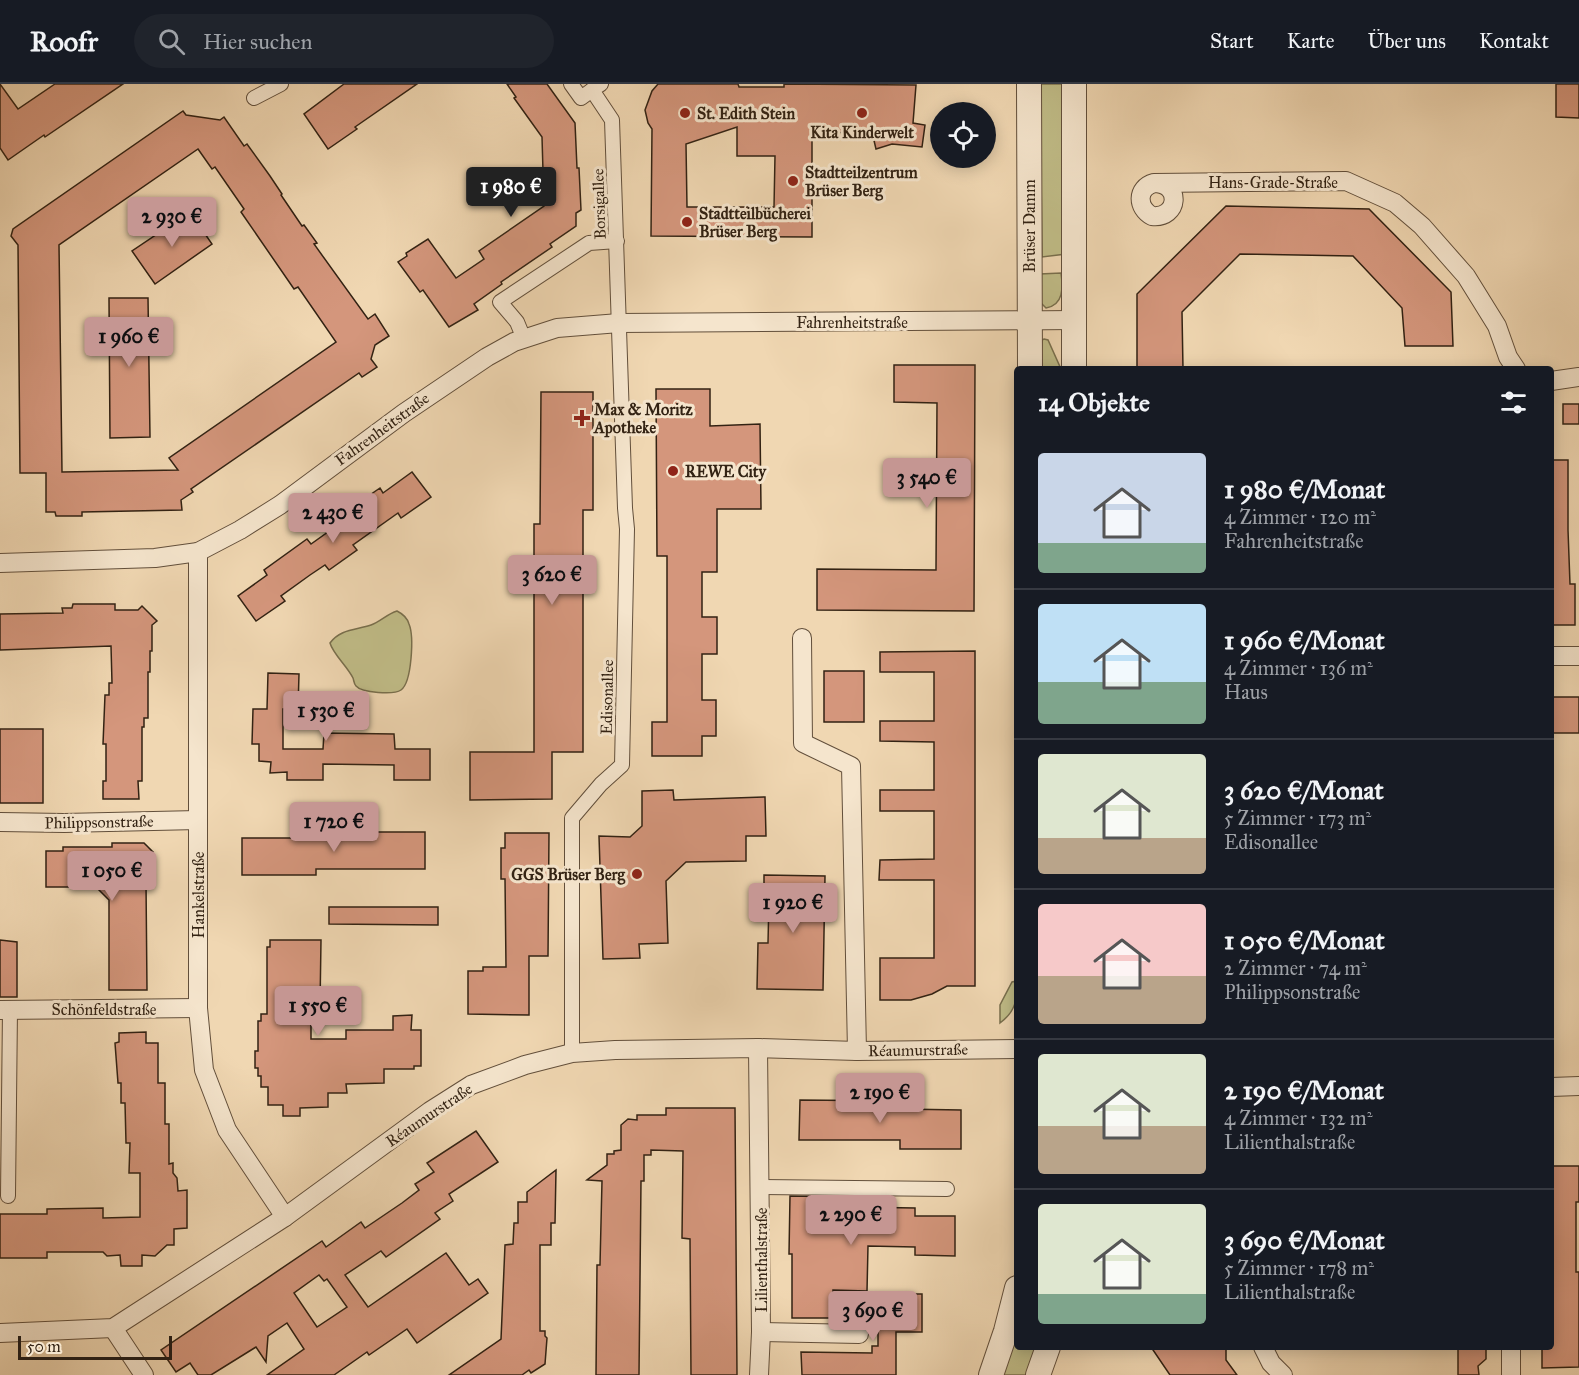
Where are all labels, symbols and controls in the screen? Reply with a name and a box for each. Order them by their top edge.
search box [134,14,554,68]
text: Roofr [30,24,98,59]
icon: search [155,25,188,58]
text: Hier suchen [203,28,312,55]
text: Start [1210,28,1254,54]
text: Karte [1287,28,1335,54]
text: Über uns [1368,28,1446,54]
text: Kontakt [1479,28,1549,54]
map controls [930,102,996,168]
button: locate [930,102,996,168]
place label: St. Edith Stein [697,104,795,123]
marker: St. Edith Stein [678,106,692,120]
marker: Kita Kinderwelt [855,106,869,120]
place label: Kita Kinderwelt [810,123,914,142]
place label: Stadtteilzentrum Brüser Berg [805,163,918,201]
pin: 1 980 € [456,167,566,218]
street label: Borsigallee [588,168,611,240]
street label: Hans-Grade-Straße [1208,173,1338,192]
text: 1 980 € [480,174,542,198]
marker: Stadtteilzentrum Brüser Berg [786,174,800,188]
street label: Brüser Damm [1020,179,1039,273]
pin: 2 930 € [117,197,227,248]
text: 2 930 € [142,204,203,228]
place label: Stadtteilbücherei Brüser Berg [699,204,811,242]
marker: Stadtteilbücherei Brüser Berg [680,215,694,229]
street label: Fahrenheitstraße [796,313,908,332]
pin: 1 960 € [74,317,184,368]
text: 1 960 € [98,324,160,348]
text: 14 Objekte [1038,386,1150,418]
icon: filters [1497,386,1530,419]
street label: Fahrenheitstraße [331,388,433,469]
place label: Max & Moritz Apotheke [593,400,693,438]
marker: Max & Moritz Apotheke [575,411,589,425]
pin: 3 540 € [872,458,982,509]
place label: REWE City [685,462,768,482]
marker: REWE City [666,464,680,478]
text: 3 540 € [897,465,957,489]
text: 1 980 €/Monat [1224,473,1385,505]
icon: home [1086,477,1158,549]
pin: 2 430 € [278,493,388,544]
text: 2 430 € [302,500,364,524]
text: 4 Zimmer · 120 m² [1224,505,1376,529]
text: Fahrenheitstraße [1224,529,1364,553]
pin: 3 620 € [497,555,607,606]
text: 3 620 € [522,562,582,586]
text: 1 960 €/Monat [1224,624,1385,656]
icon: home [1086,628,1158,700]
text: 4 Zimmer · 136 m² [1224,656,1373,680]
street label: Edisonallee [597,659,617,735]
text: Haus [1224,680,1268,704]
pin: 1 530 € [271,691,381,742]
text: 1 530 € [297,698,355,722]
text: 3 620 €/Monat [1224,774,1384,806]
icon: home [1086,778,1158,850]
pin: 1 720 € [279,802,389,853]
text: 5 Zimmer · 173 m² [1224,806,1371,830]
text: 1 720 € [304,809,364,833]
street label: Philippsonstraße [44,812,154,832]
text: Edisonallee [1224,830,1318,854]
pin: 1 050 € [57,851,167,902]
street label: Hankelstraße [189,851,208,938]
text: 1 050 € [81,858,143,882]
place label: GGS Brüser Berg [511,865,626,885]
marker: GGS Brüser Berg [630,867,644,881]
pin: 1 920 € [738,883,848,934]
text: 1 920 € [763,890,823,914]
text: 1 050 €/Monat [1224,924,1385,956]
icon: home [1086,928,1158,1000]
text: 2 Zimmer · 74 m² [1224,956,1367,980]
text: Philippsonstraße [1224,980,1360,1004]
pin: 1 550 € [263,986,373,1037]
text: 1 550 € [289,993,347,1017]
street label: Schönfeldstraße [51,1000,157,1019]
street label: Réaumurstraße [868,1040,969,1060]
pin: 2 190 € [825,1073,935,1124]
text: 2 190 €/Monat [1224,1074,1384,1106]
icon: home [1086,1078,1158,1150]
street label: Réaumurstraße [382,1079,476,1151]
text: 2 190 € [850,1080,910,1104]
text: 4 Zimmer · 132 m² [1224,1106,1372,1130]
text: Lilienthalstraße [1224,1130,1355,1154]
pin: 2 290 € [796,1195,906,1246]
text: 2 290 € [820,1202,882,1226]
street label: Lilienthalstraße [752,1207,771,1312]
text: 3 690 €/Monat [1224,1224,1385,1256]
icon: home [1086,1228,1158,1300]
text: 5 Zimmer · 178 m² [1224,1256,1374,1280]
text: Lilienthalstraße [1224,1280,1355,1304]
pin: 3 690 € [818,1291,928,1342]
text: 3 690 € [842,1298,904,1322]
scale bar [18,1333,172,1360]
text: 50 m [27,1337,61,1356]

